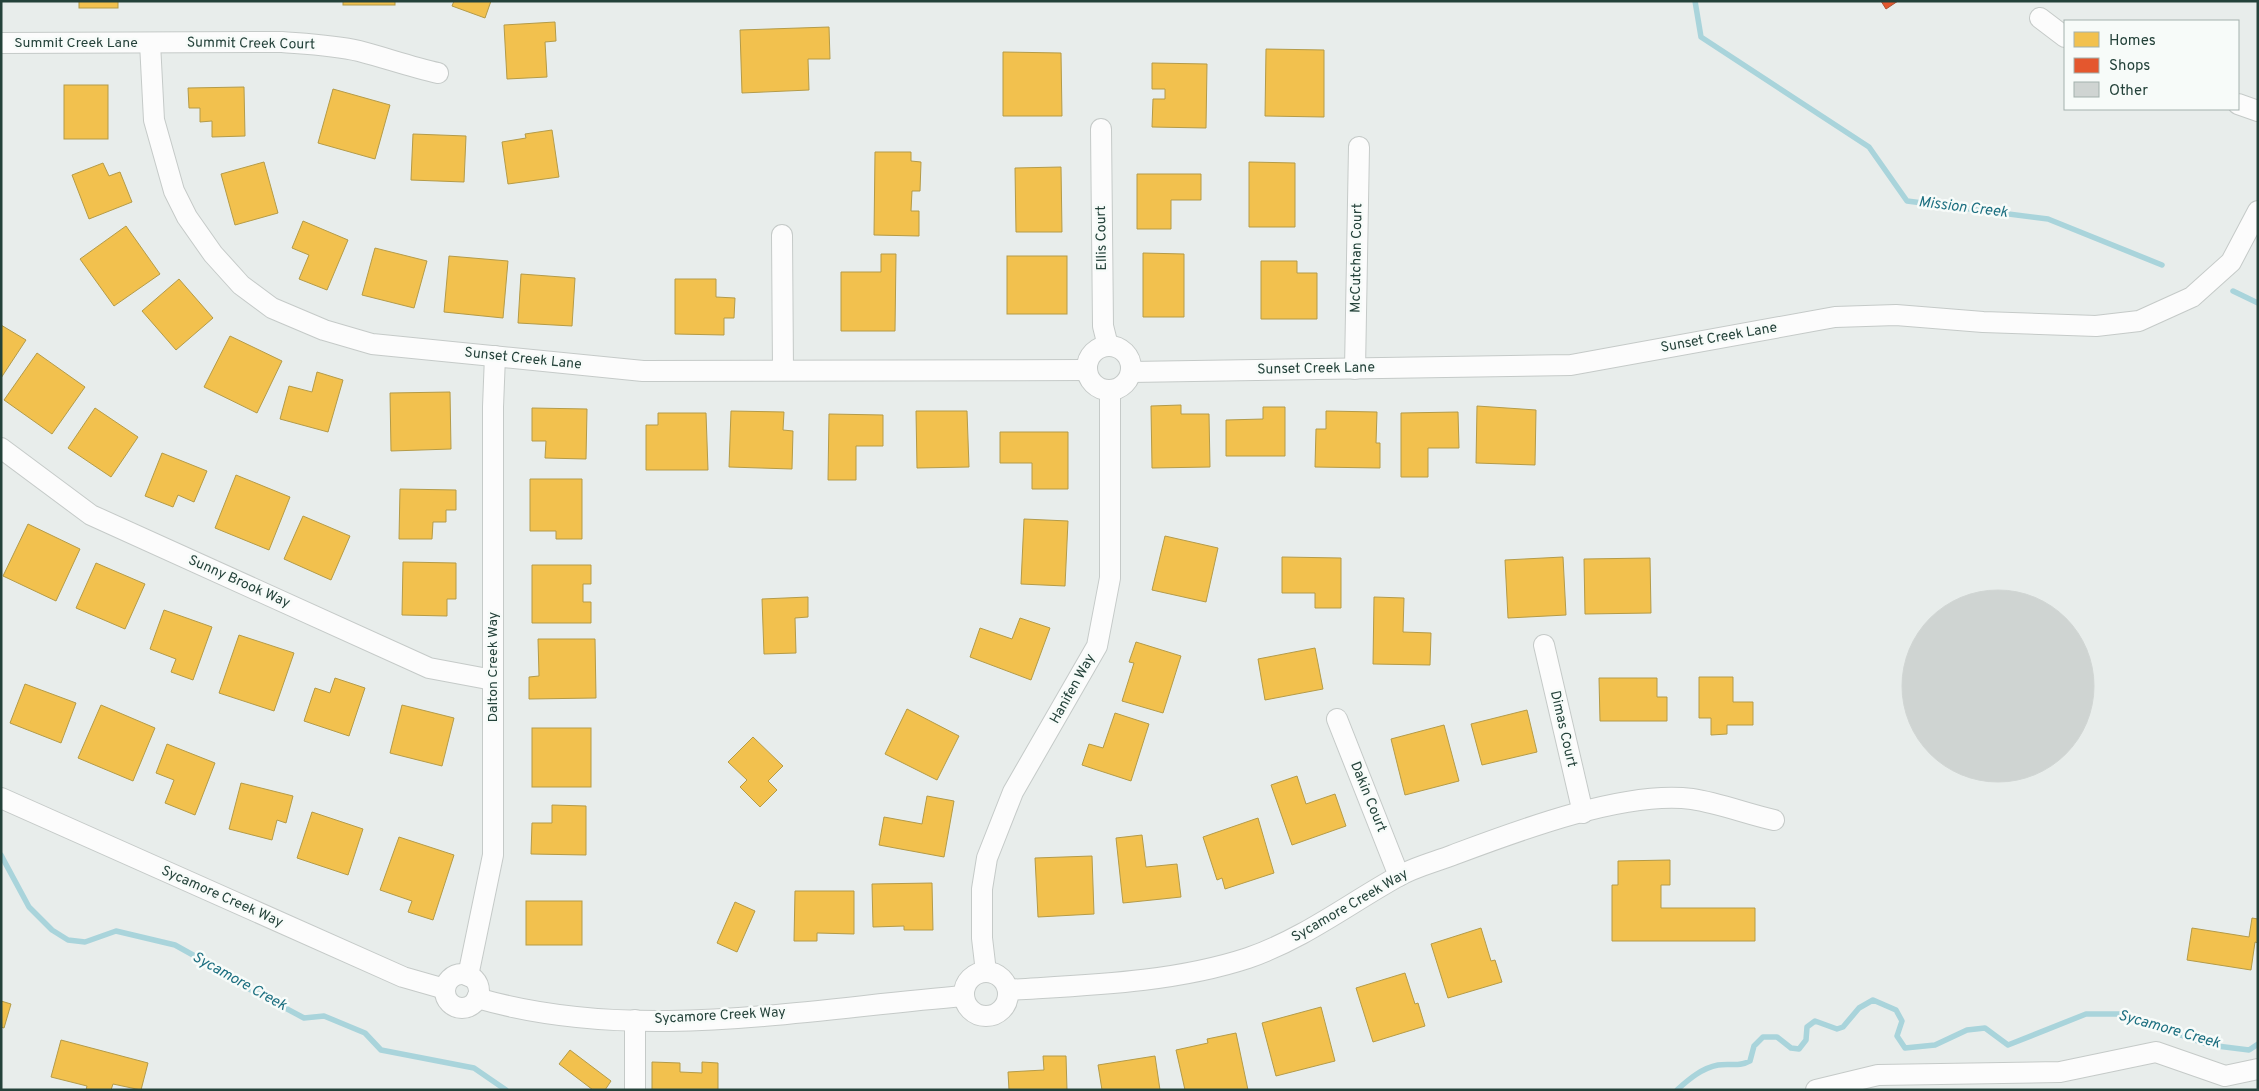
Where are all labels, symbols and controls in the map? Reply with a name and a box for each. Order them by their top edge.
legend [2064,20,2239,110]
text: Homes [2109,32,2156,51]
street label: Summit Creek Court [187,34,315,54]
street label: Summit Creek Lane [14,35,138,52]
text: Shops [2109,57,2150,76]
text: Other [2109,82,2148,101]
water label: Mission Creek [1917,193,2009,223]
street label: McCutchan Court [1348,203,1366,313]
street label: Ellis Court [1093,205,1111,271]
street label: Sunset Creek Lane [1659,319,1779,357]
street label: Sunset Creek Lane [464,344,582,374]
street label: Sunset Creek Lane [1257,359,1375,379]
street label: Sunny Brook Way [185,552,293,612]
street label: Dalton Creek Way [485,612,502,722]
street label: Hanifen Way [1047,651,1099,727]
street label: Dimas Court [1546,689,1580,769]
street label: Dakin Court [1346,759,1390,835]
street label: Sycamore Creek Way [158,862,286,932]
street label: Sycamore Creek Way [1289,866,1411,946]
water label: Sycamore Creek [188,948,290,1016]
street label: Sycamore Creek Way [654,1004,786,1028]
water label: Sycamore Creek [2116,1006,2223,1054]

